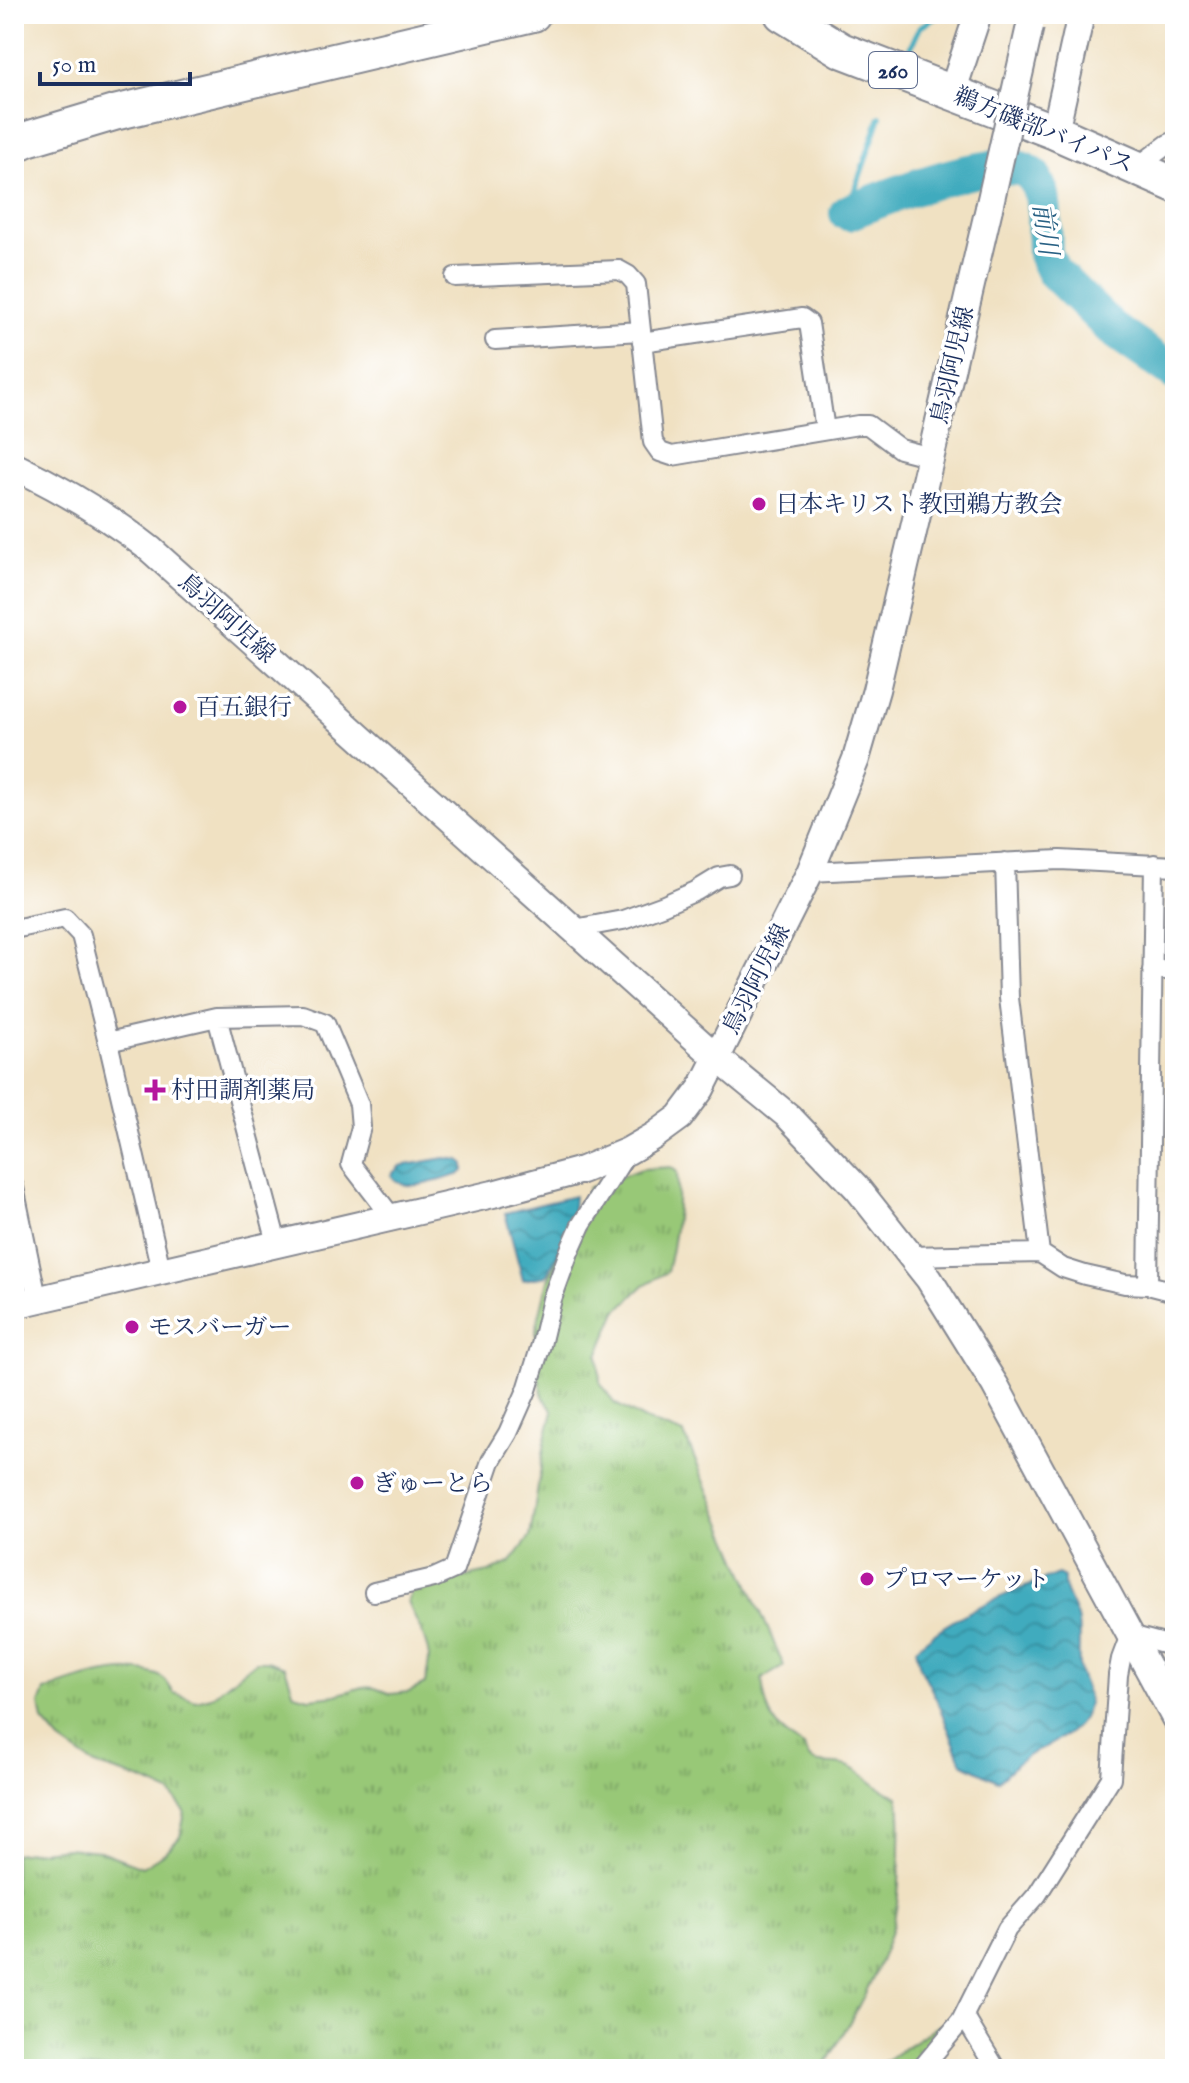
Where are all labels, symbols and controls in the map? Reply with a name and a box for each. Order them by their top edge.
scale bar [40,36,190,86]
text: 50 m [52,50,96,81]
road number: 260 [869,52,917,88]
street label: 鵜方磯部バイパス [949,81,1138,182]
water label: 前川 [1025,201,1065,260]
street label: 鳥羽阿児線 [925,303,982,427]
place label: 日本キリスト教団鵜方教会 [775,490,1063,521]
marker: 日本キリスト教団鵜方教会 [750,495,768,513]
street label: 鳥羽阿児線 [171,567,281,671]
place label: 百五銀行 [196,693,292,724]
marker: 百五銀行 [171,698,189,716]
street label: 鳥羽阿児線 [716,919,798,1040]
place label: 村田調剤薬局 [171,1076,315,1107]
marker: 村田調剤薬局 [146,1081,164,1099]
place label: モスバーガー [148,1313,292,1344]
marker: モスバーガー [123,1318,141,1336]
place label: ぎゅーとら [373,1469,493,1500]
marker: ぎゅーとら [348,1474,366,1492]
place label: プロマーケット [883,1565,1050,1596]
marker: プロマーケット [858,1570,876,1588]

